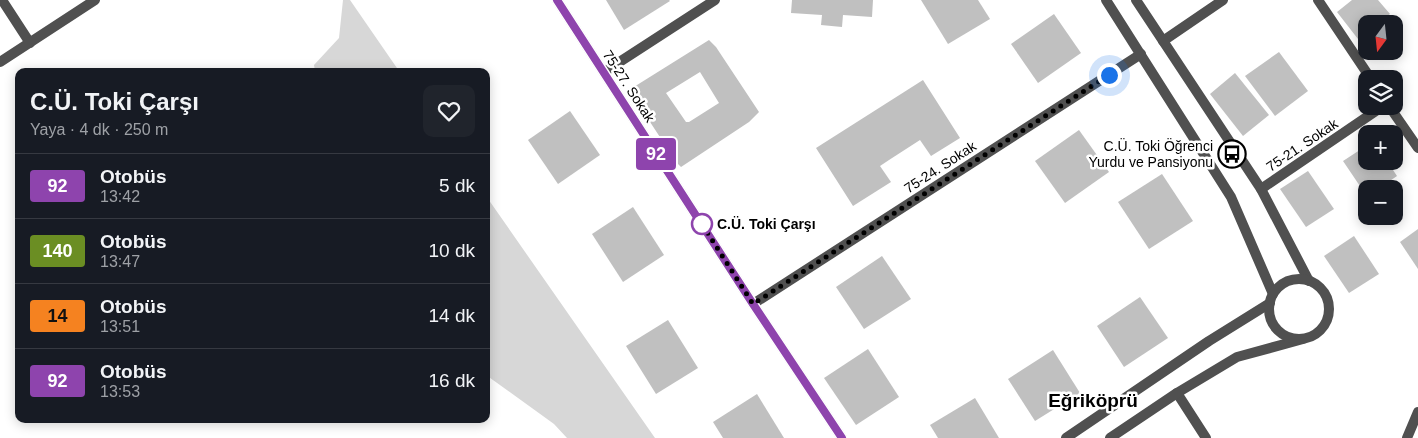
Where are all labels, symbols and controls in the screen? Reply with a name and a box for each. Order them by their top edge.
north arrow [1358,15,1402,60]
map controls [1358,15,1403,225]
street label: 75-27. Sokak [600,47,659,126]
your location [1097,63,1122,88]
button: layers [1358,70,1403,115]
button: heart [423,85,475,137]
text: C.Ü. Toki Çarşı [30,88,199,115]
street label: 75-21. Sokak [1263,115,1341,175]
text: Yaya · 4 dk · 250 m [30,121,168,138]
button: + [1358,125,1403,170]
street label: 75-24. Sokak [901,137,980,196]
place label: C.Ü. Toki Öğrenci Yurdu ve Pansiyonu [1088,137,1213,170]
line badge: 92 [634,138,678,170]
bus stop icon: C.Ü. Toki Öğrenci Yurdu ve Pansiyonu [1217,139,1247,169]
text: 92 [646,144,666,164]
text: Otobüs [100,166,167,187]
text: 5 dk [439,175,475,196]
text: 92 [47,176,68,196]
button: − [1358,180,1403,225]
text: 13:42 [100,188,140,205]
marker: C.Ü. Toki Çarşı [691,213,713,235]
place label: C.Ü. Toki Çarşı [717,216,816,232]
text: Otobüs [100,231,167,252]
text: 10 dk [429,240,475,261]
text: 140 [42,241,73,261]
text: 13:47 [100,253,140,270]
text: Otobüs [100,296,167,317]
text: 14 dk [429,305,475,326]
text: 14 [47,306,68,326]
text: 13:51 [100,318,140,335]
text: Otobüs [100,361,167,382]
text: 16 dk [429,370,475,391]
text: 92 [47,371,68,391]
text: 13:53 [100,383,140,400]
district label: Eğriköprü [1048,390,1138,411]

